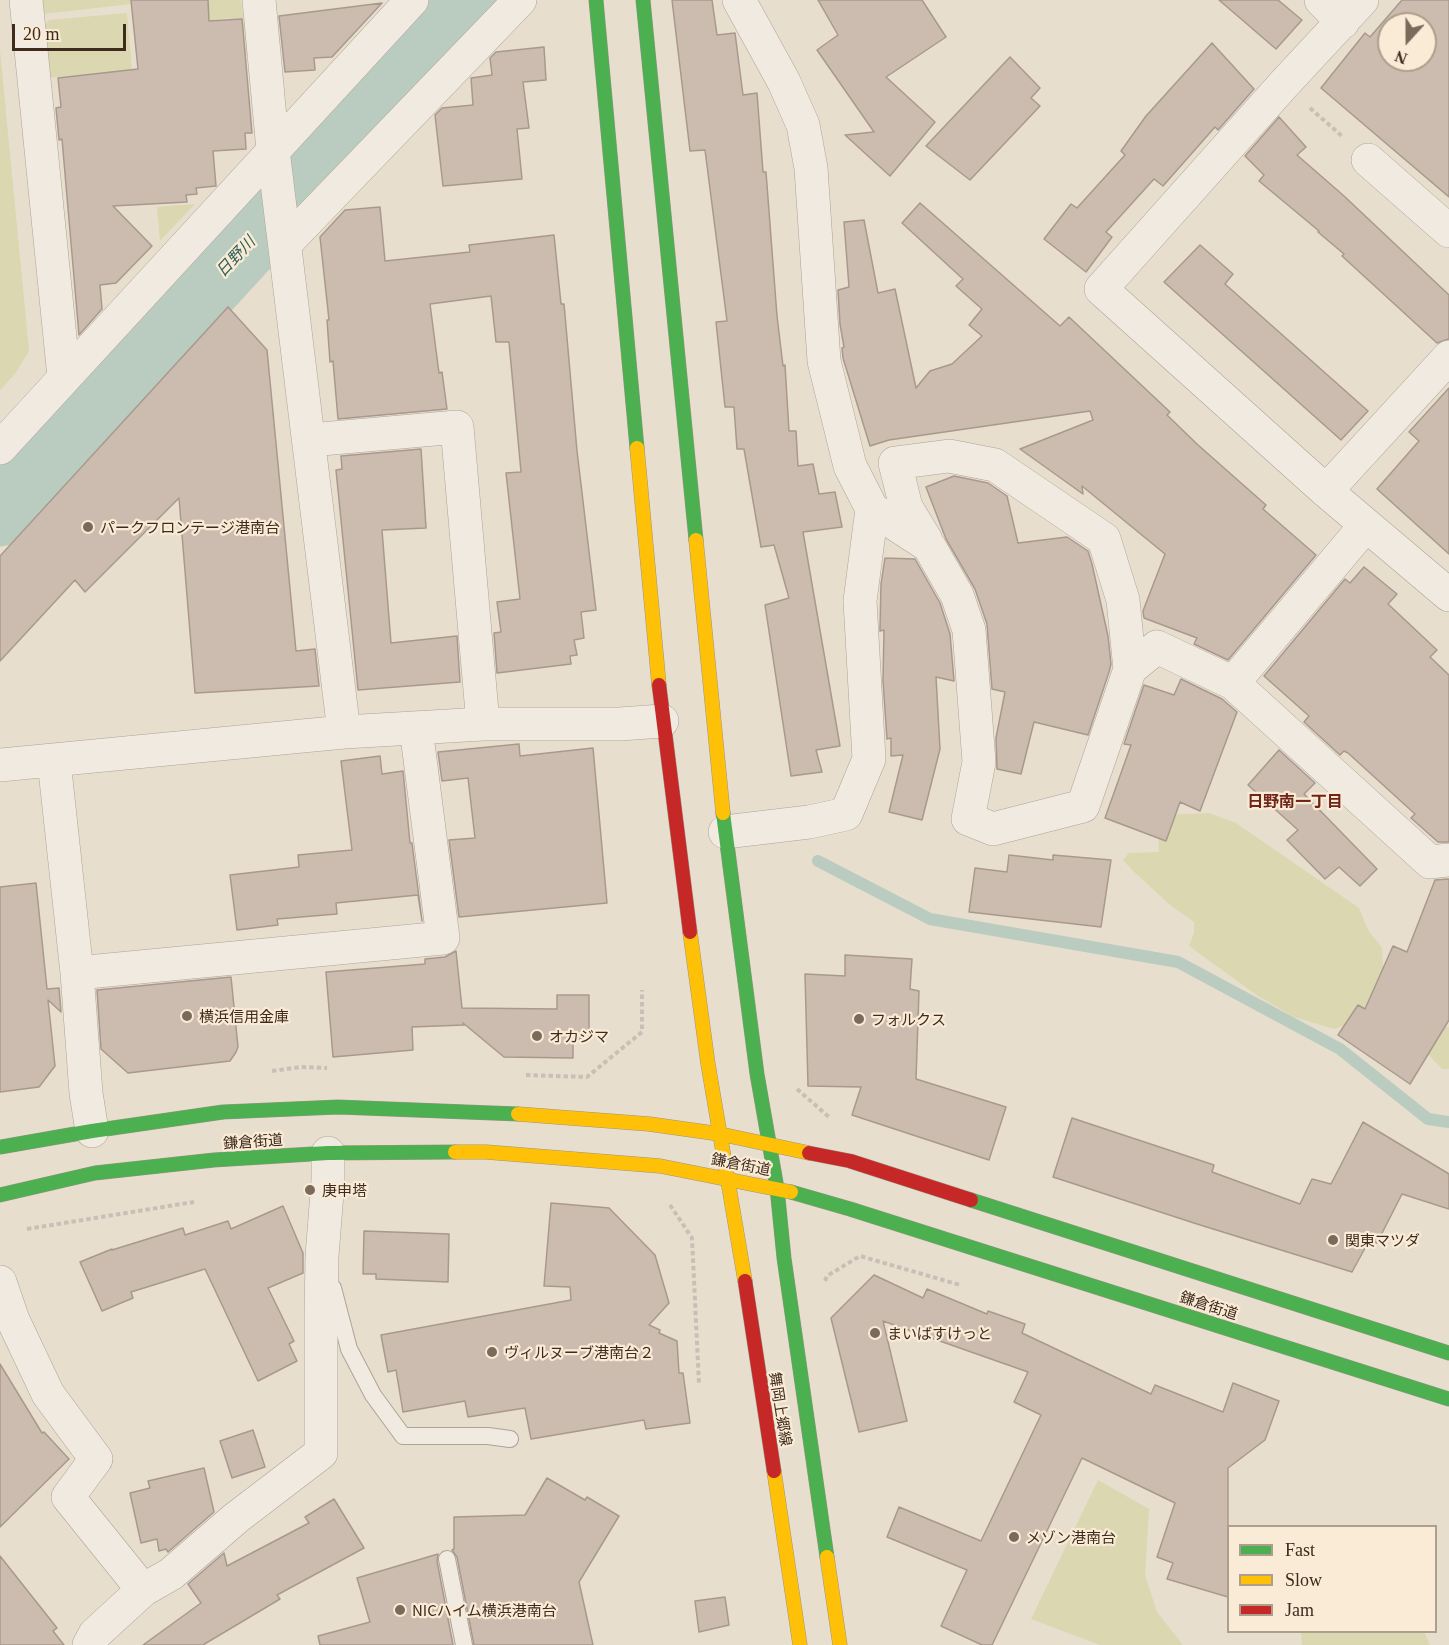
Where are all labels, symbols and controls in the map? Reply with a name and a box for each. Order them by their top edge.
scale bar [15,12,129,50]
north arrow [1377,12,1437,72]
text: 20 m [23,24,60,44]
text: N [1393,47,1410,67]
water label: 日野川 [212,232,258,280]
place label: パークフロンテージ港南台 [100,518,280,536]
marker: パークフロンテージ港南台 [81,520,95,534]
district label: 日野南一丁目 [1247,791,1343,811]
place label: 横浜信用金庫 [199,1007,289,1025]
marker: 横浜信用金庫 [180,1009,194,1023]
place label: フォルクス [871,1010,946,1028]
marker: フォルクス [852,1012,866,1026]
place label: オカジマ [549,1027,609,1045]
marker: オカジマ [530,1029,544,1043]
street label: 鎌倉街道 [222,1130,284,1152]
street label: 鎌倉街道 [710,1149,772,1179]
place label: 庚申塔 [322,1181,367,1199]
marker: 庚申塔 [303,1183,317,1197]
place label: 関東マツダ [1345,1231,1420,1249]
marker: 関東マツダ [1326,1233,1340,1247]
street label: 鎌倉街道 [1178,1287,1240,1323]
place label: まいばすけっと [887,1324,992,1342]
marker: まいばすけっと [868,1326,882,1340]
place label: ヴィルヌーブ港南台２ [504,1343,654,1361]
marker: ヴィルヌーブ港南台２ [485,1345,499,1359]
street label: 舞岡上郷線 [766,1371,796,1447]
legend [1227,1525,1437,1633]
place label: メゾン港南台 [1026,1528,1116,1546]
marker: メゾン港南台 [1007,1530,1021,1544]
text: Fast [1285,1540,1315,1560]
text: Slow [1285,1570,1322,1590]
text: Jam [1285,1600,1314,1620]
place label: NICハイム横浜港南台 [412,1601,557,1619]
marker: NICハイム横浜港南台 [393,1603,407,1617]

